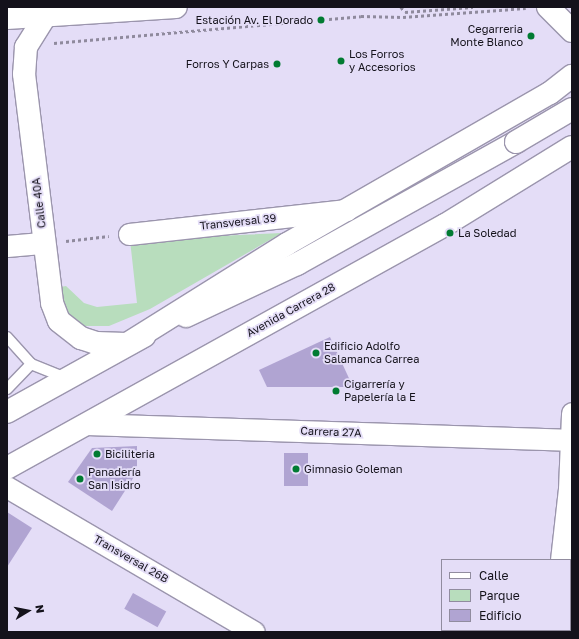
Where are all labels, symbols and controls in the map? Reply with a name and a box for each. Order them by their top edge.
place label: Estación Av. El Dorado [195,13,313,27]
marker: Estación Av. El Dorado [316,15,326,25]
place label: Cegarreria Monte Blanco [450,23,523,49]
marker: Cegarreria Monte Blanco [526,31,536,41]
place label: Los Forros y Accesorios [349,48,416,74]
marker: Los Forros y Accesorios [336,56,346,66]
place label: Forros Y Carpas [186,57,269,71]
marker: Forros Y Carpas [272,59,282,69]
street label: Calle 40A [29,177,49,229]
street label: Transversal 39 [199,211,277,233]
place label: La Soledad [458,226,517,240]
marker: La Soledad [445,228,455,238]
street label: Avenida Carrera 28 [244,280,338,340]
place label: Edificio Adolfo Salamanca Carrea [324,340,419,366]
marker: Edificio Adolfo Salamanca Carrea [311,348,321,358]
place label: Cigarrería y Papelería la E [344,378,416,404]
marker: Cigarrería y Papelería la E [331,386,341,396]
street label: Carrera 27A [300,424,362,440]
place label: Biciliteria [105,447,155,461]
marker: Biciliteria [92,449,102,459]
place label: Gimnasio Goleman [304,462,402,476]
marker: Gimnasio Goleman [291,464,301,474]
place label: Panadería San Isidro [88,466,141,492]
marker: Panadería San Isidro [75,474,85,484]
street label: Transversal 26B [91,532,171,586]
legend [441,559,571,631]
text: Calle [479,568,508,583]
text: Parque [479,588,520,603]
north arrow [8,591,48,631]
text: N [33,604,47,614]
text: Edificio [479,608,521,623]

